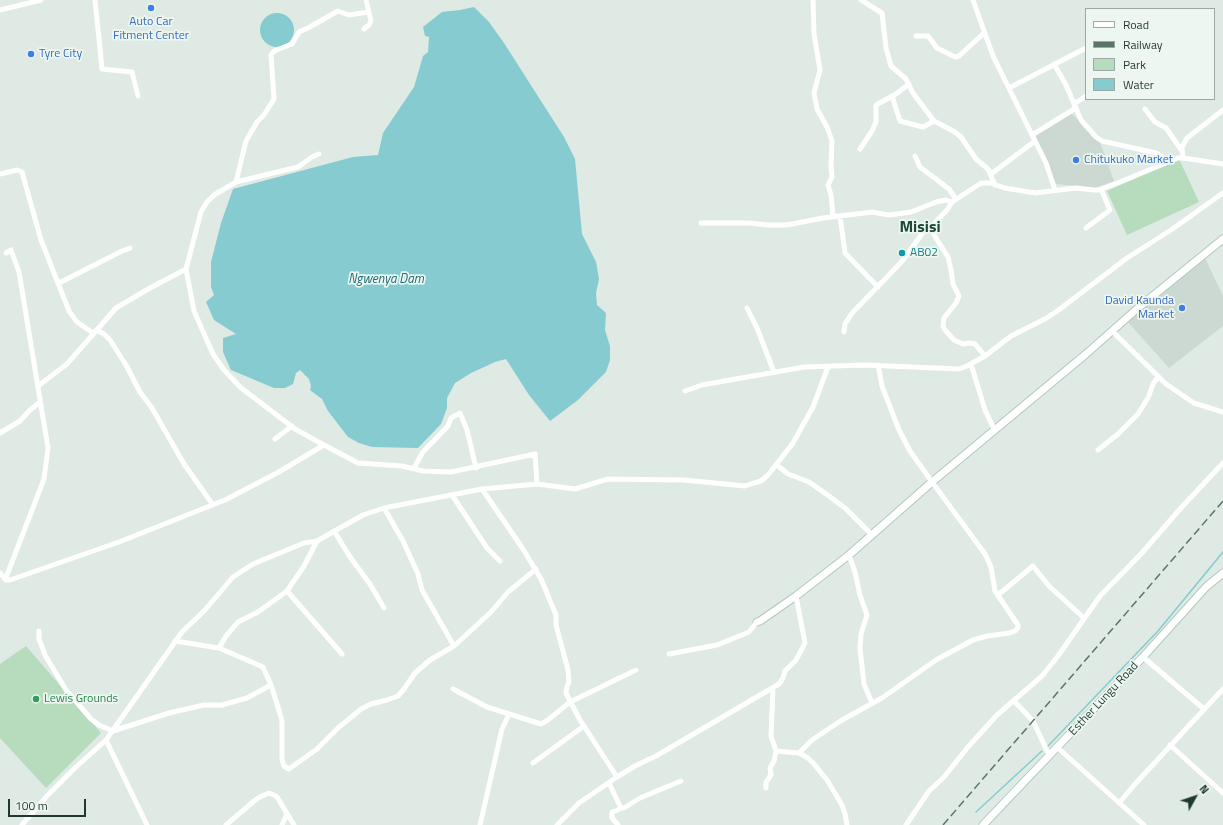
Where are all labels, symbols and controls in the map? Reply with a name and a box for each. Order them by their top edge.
marker: Auto Car Fitment Center [146,3,156,13]
legend [1085,8,1215,100]
place label: Auto Car Fitment Center [113,15,189,43]
text: Road [1123,15,1149,34]
text: Railway [1123,35,1163,54]
place label: Tyre City [39,47,82,61]
marker: Tyre City [26,49,36,59]
text: Park [1123,55,1146,74]
text: Water [1123,75,1154,94]
place label: Chitukuko Market [1084,153,1173,167]
marker: Chitukuko Market [1071,155,1081,165]
district label: Misisi [899,218,941,238]
place label: AB02 [910,246,938,260]
marker: AB02 [897,248,907,258]
water label: Ngwenya Dam [348,272,424,288]
place label: David Kaunda Market [1105,294,1174,322]
marker: David Kaunda Market [1177,303,1187,313]
street label: Esther Lungu Road [1066,659,1142,739]
place label: Lewis Grounds [44,692,118,706]
marker: Lewis Grounds [31,694,41,704]
north arrow [1175,777,1215,817]
text: N [1196,781,1213,797]
scale bar [10,791,88,817]
text: 100 m [15,796,48,815]

